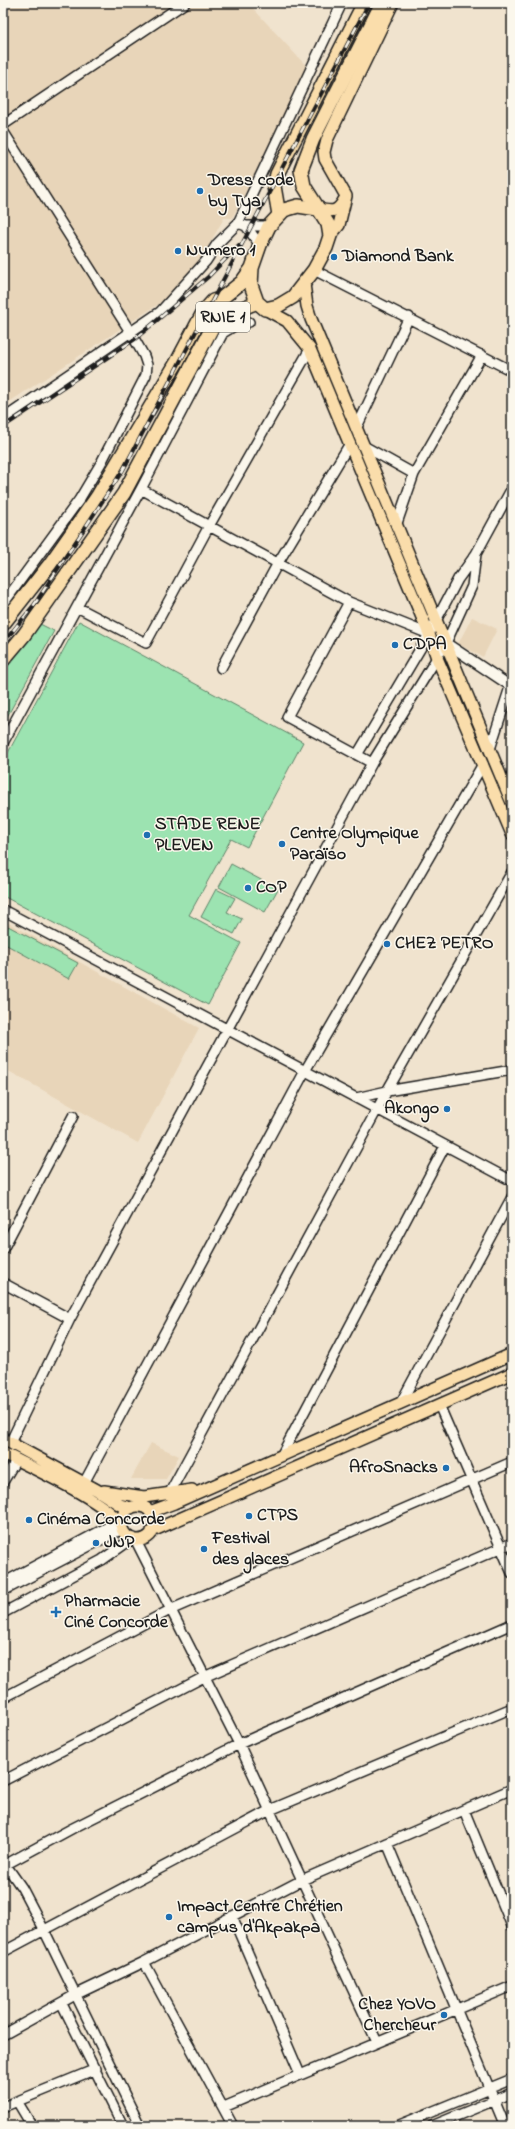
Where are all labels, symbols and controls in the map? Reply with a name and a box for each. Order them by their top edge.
place label: Dress code by Tya [207,168,294,216]
marker: Dress code by Tya [195,186,205,196]
place label: Numero 1 [186,238,256,264]
place label: Diamond Bank [341,244,455,270]
marker: Numero 1 [173,246,183,256]
marker: Diamond Bank [329,252,339,262]
road number: RNIE 1 [196,302,250,332]
place label: CDPA [403,632,447,658]
marker: CDPA [390,640,400,650]
place label: STADE RENE PLEVEN [155,812,261,859]
place label: Centre Olympique Paraïso [290,821,420,868]
marker: STADE RENE PLEVEN [142,830,152,840]
marker: Centre Olympique Paraïso [277,839,287,849]
place label: COP [256,875,287,901]
marker: COP [243,883,253,893]
place label: CHEZ PETRO [395,931,494,957]
marker: CHEZ PETRO [382,939,392,949]
place label: Akongo [384,1096,439,1123]
marker: Akongo [442,1104,452,1114]
place label: AfroSnacks [349,1455,438,1481]
marker: AfroSnacks [441,1463,451,1473]
place label: CTPS [257,1503,299,1529]
place label: Cinéma Concorde [37,1507,165,1533]
marker: CTPS [244,1511,254,1521]
marker: Cinéma Concorde [24,1515,34,1525]
place label: Festival des glaces [211,1526,289,1574]
place label: JNP [104,1530,135,1556]
marker: JNP [91,1538,101,1548]
marker: Festival des glaces [199,1544,209,1554]
place label: Pharmacie Ciné Concorde [64,1589,169,1636]
marker: Pharmacie Ciné Concorde [51,1607,61,1617]
place label: Impact Centre Chrétien campus d'Akpakpa [177,1894,343,1941]
marker: Impact Centre Chrétien campus d'Akpakpa [164,1912,174,1922]
place label: Chez YOVO Chercheur [358,1992,436,2039]
marker: Chez YOVO Chercheur [439,2010,449,2020]

